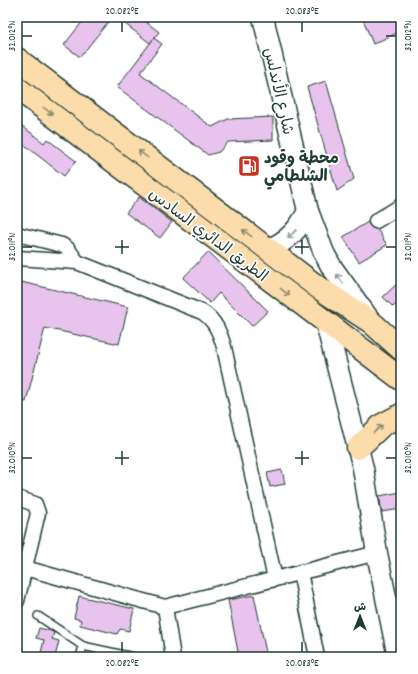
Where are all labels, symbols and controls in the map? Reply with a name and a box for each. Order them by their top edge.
text: 20.082°E [105,5,139,19]
text: 20.083°E [285,5,319,19]
text: 32.012°N [6,21,20,51]
text: 32.012°N [402,21,416,51]
street label: شارع الأندلس [256,45,300,137]
one-way arrow [43,107,54,115]
place label: محطة وقود الشلطامي [264,148,339,190]
one-way arrow [138,150,149,159]
fuel station icon: محطة وقود الشلطامي [236,153,262,179]
street label: الطريق الدائري السادس [143,183,272,289]
one-way arrow [242,228,253,237]
one-way arrow [287,229,297,238]
text: 32.011°N [6,233,20,261]
text: 32.011°N [402,233,416,261]
one-way arrow [336,274,344,285]
one-way arrow [280,287,291,296]
one-way arrow [372,424,383,433]
text: 32.010°N [6,442,20,474]
text: 32.010°N [402,442,416,474]
north arrow [340,596,380,636]
text: ش [354,600,366,616]
text: 20.082°E [105,657,139,671]
text: 20.083°E [285,657,319,671]

